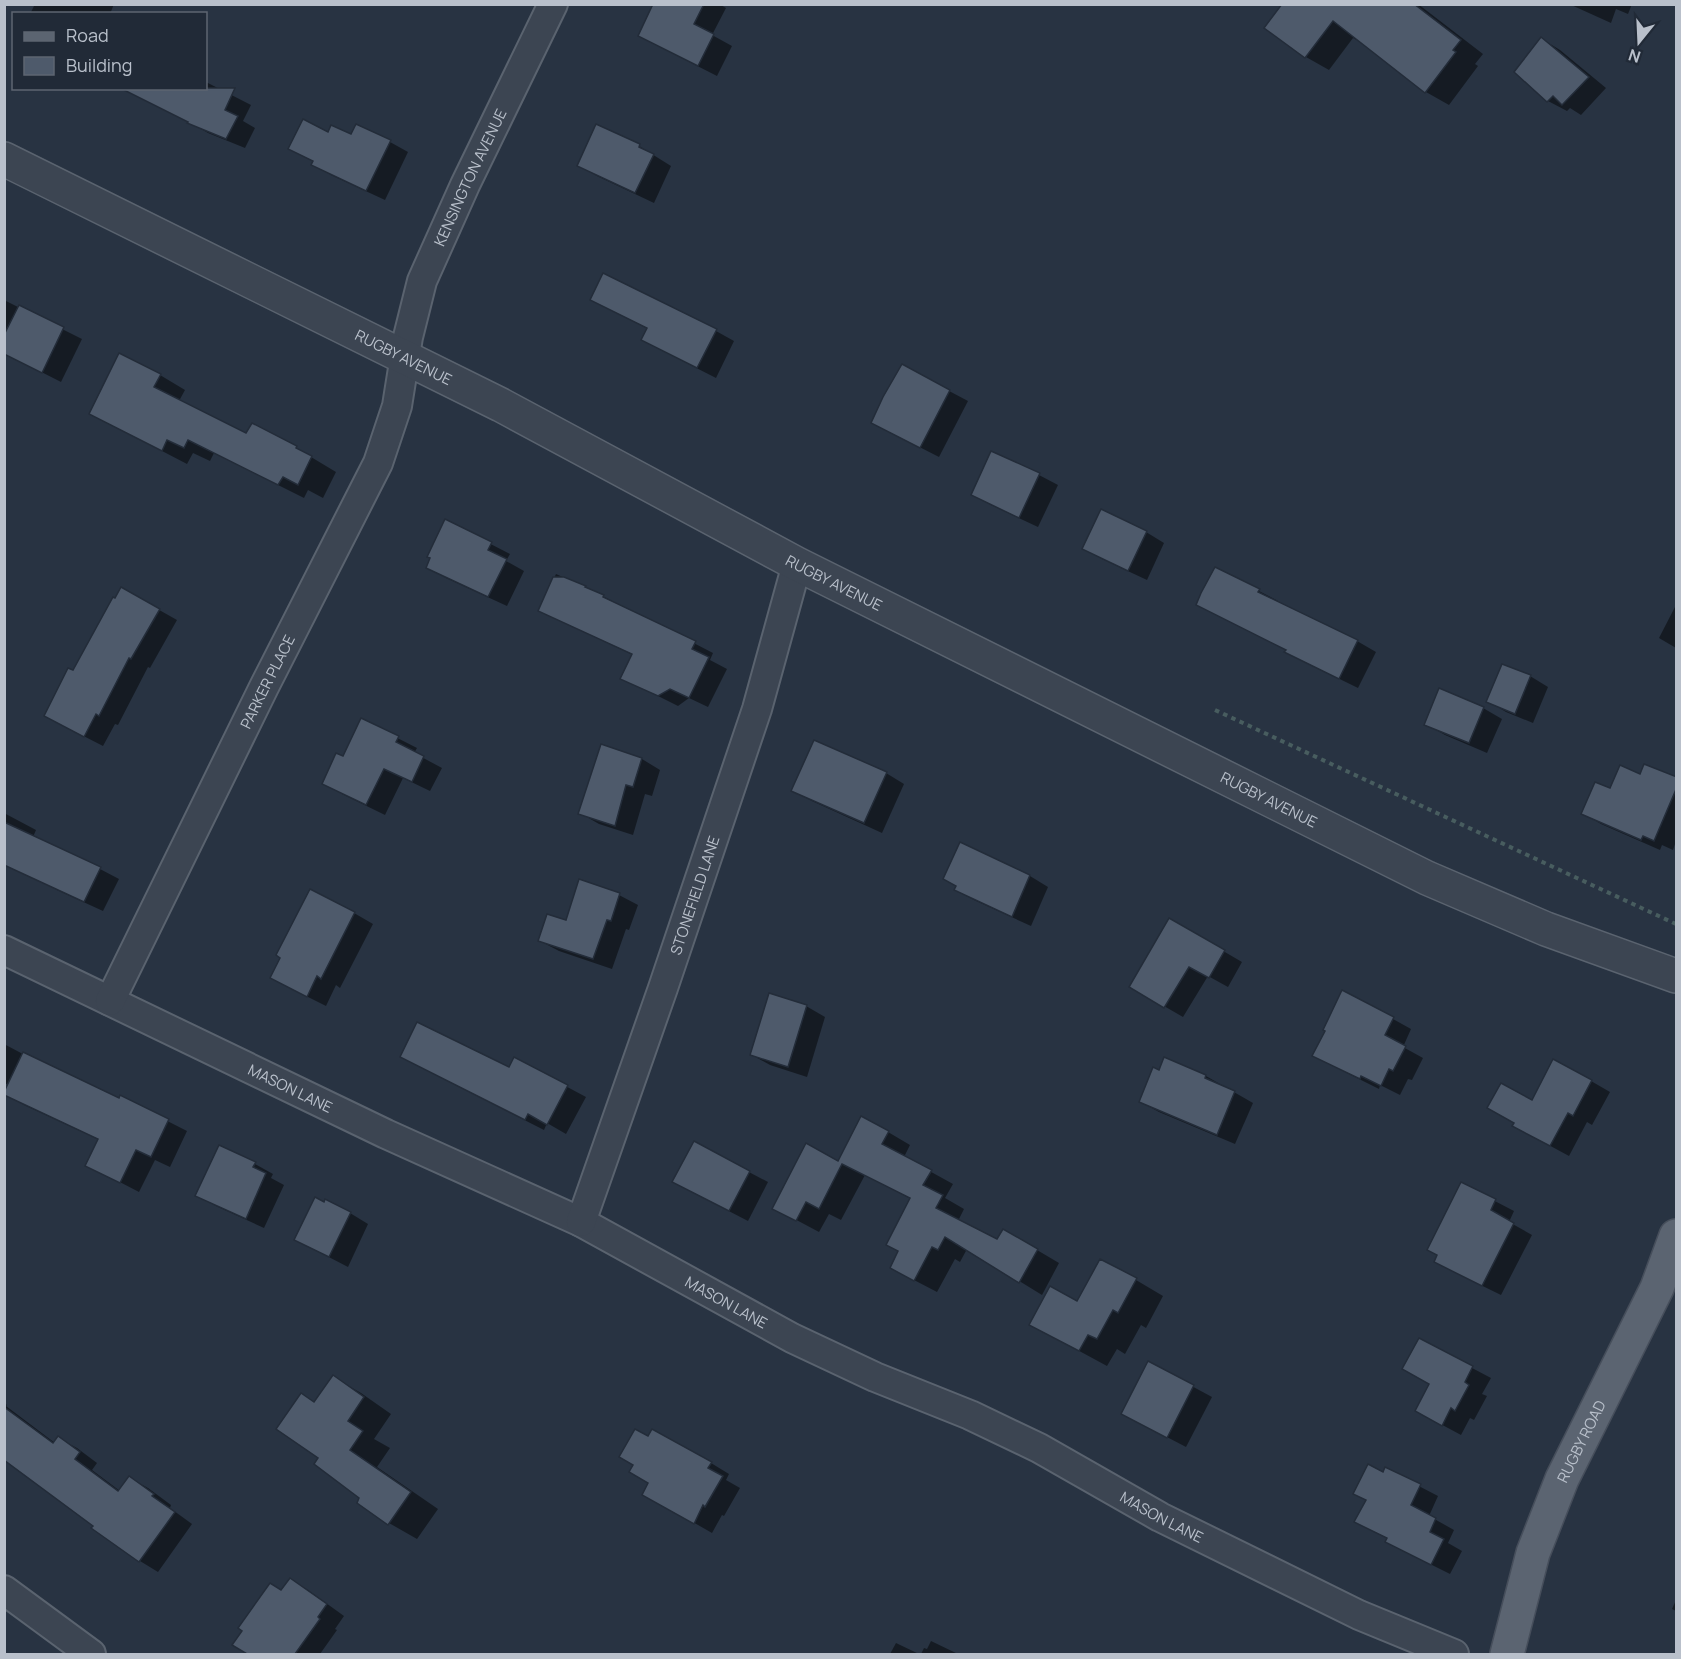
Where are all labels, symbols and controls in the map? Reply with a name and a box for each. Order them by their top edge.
legend [12,12,207,90]
north arrow [1609,12,1669,72]
text: Road [66,23,109,47]
text: N [1625,44,1643,69]
text: Building [66,53,132,77]
street label: KENSINGTON AVENUE [429,105,511,249]
street label: RUGBY AVENUE [352,324,456,390]
street label: RUGBY AVENUE [782,549,886,615]
street label: PARKER PLACE [235,631,299,732]
street label: RUGBY AVENUE [1217,766,1321,832]
street label: STONEFIELD LANE [665,833,724,957]
street label: MASON LANE [245,1059,336,1117]
street label: MASON LANE [681,1271,772,1333]
street label: RUGBY ROAD [1551,1396,1610,1486]
street label: MASON LANE [1116,1486,1207,1547]

